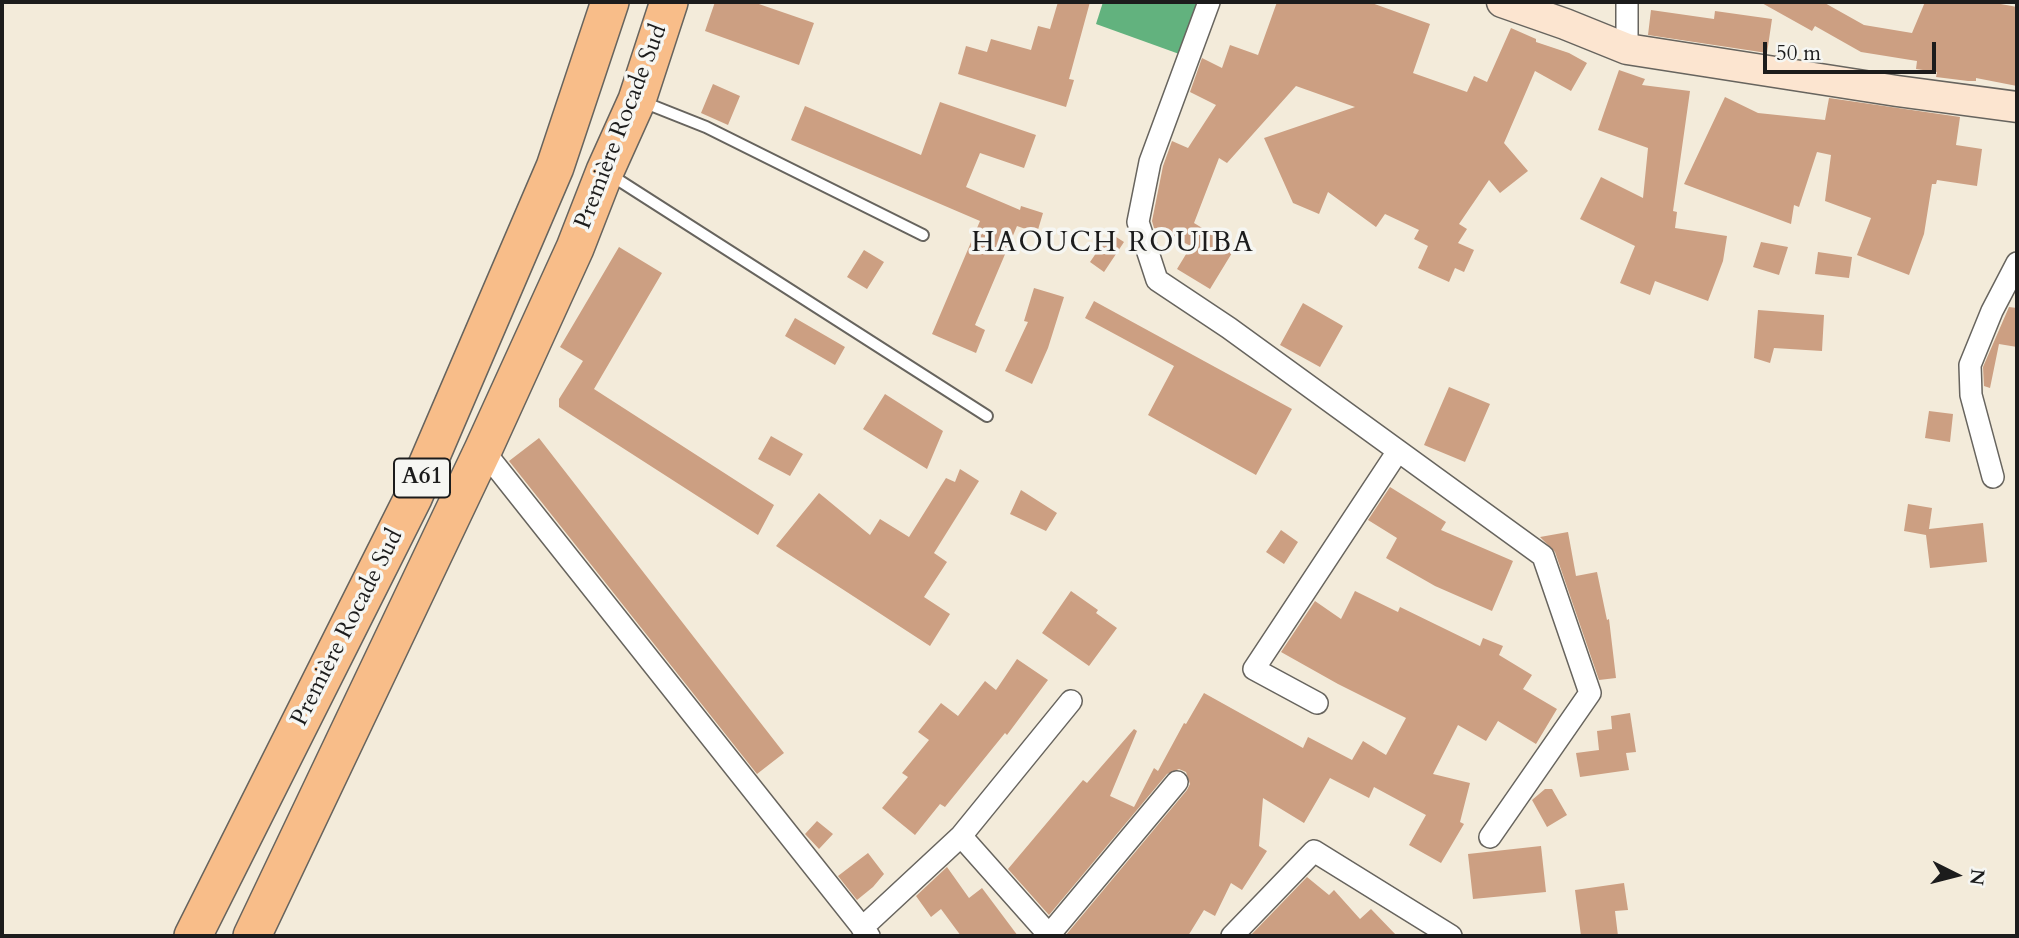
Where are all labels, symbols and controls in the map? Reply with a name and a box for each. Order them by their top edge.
street label: Première Rocade Sud [570,21,674,233]
scale bar [1767,28,1940,72]
text: 50 m [1776,39,1821,68]
district label: HAOUCH ROUIBA [973,228,1253,262]
road number: A61 [394,458,450,498]
street label: Première Rocade Sud [286,525,410,731]
north arrow [1921,840,1991,910]
text: N [1963,868,1991,887]

